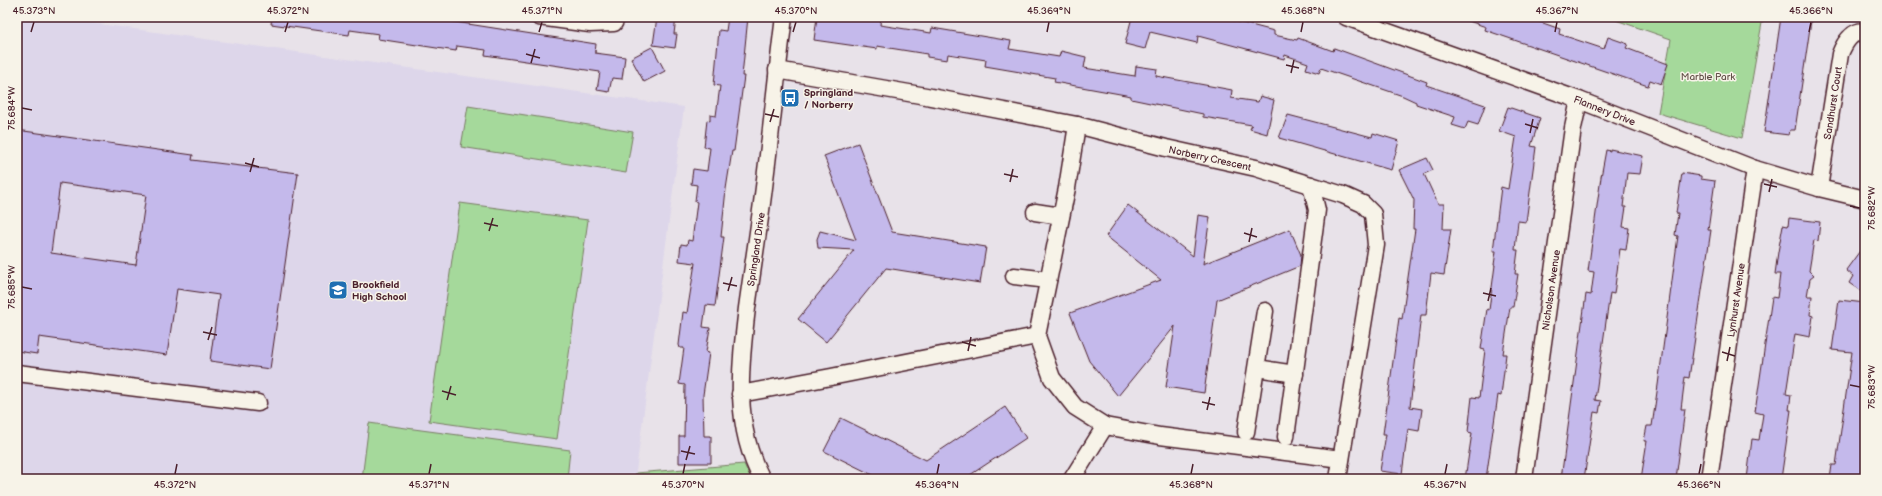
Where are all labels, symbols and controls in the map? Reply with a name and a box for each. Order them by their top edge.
text: 45.373°N [13,5,55,17]
text: 45.372°N [267,5,309,17]
text: 45.371°N [522,5,562,17]
text: 45.370°N [775,5,817,17]
text: 45.369°N [1027,5,1071,17]
text: 45.368°N [1281,5,1325,17]
text: 45.367°N [1535,5,1579,17]
text: 45.366°N [1789,5,1833,17]
street label: Sandhurst Court [1822,66,1845,140]
park label: Marble Park [1681,71,1735,83]
text: 75.684°W [6,86,18,130]
bus stop icon: Springland / Norberry [779,87,801,109]
place label: Springland / Norberry [804,87,853,111]
street label: Flannery Drive [1572,94,1637,129]
street label: Norberry Crescent [1167,144,1252,174]
text: 75.682°W [1866,186,1878,230]
street label: Springland Drive [745,212,768,287]
street label: Nicholson Avenue [1540,249,1563,331]
street label: Lynhurst Avenue [1725,262,1748,338]
text: 75.685°W [6,265,18,309]
school or university icon: Brookfield High School [327,279,349,301]
place label: Brookfield High School [352,279,407,303]
text: 75.683°W [1866,365,1878,409]
text: 45.372°N [154,479,196,491]
text: 45.371°N [409,479,449,491]
text: 45.370°N [662,479,704,491]
text: 45.369°N [915,479,959,491]
text: 45.368°N [1169,479,1213,491]
text: 45.367°N [1423,479,1467,491]
text: 45.366°N [1677,479,1721,491]

